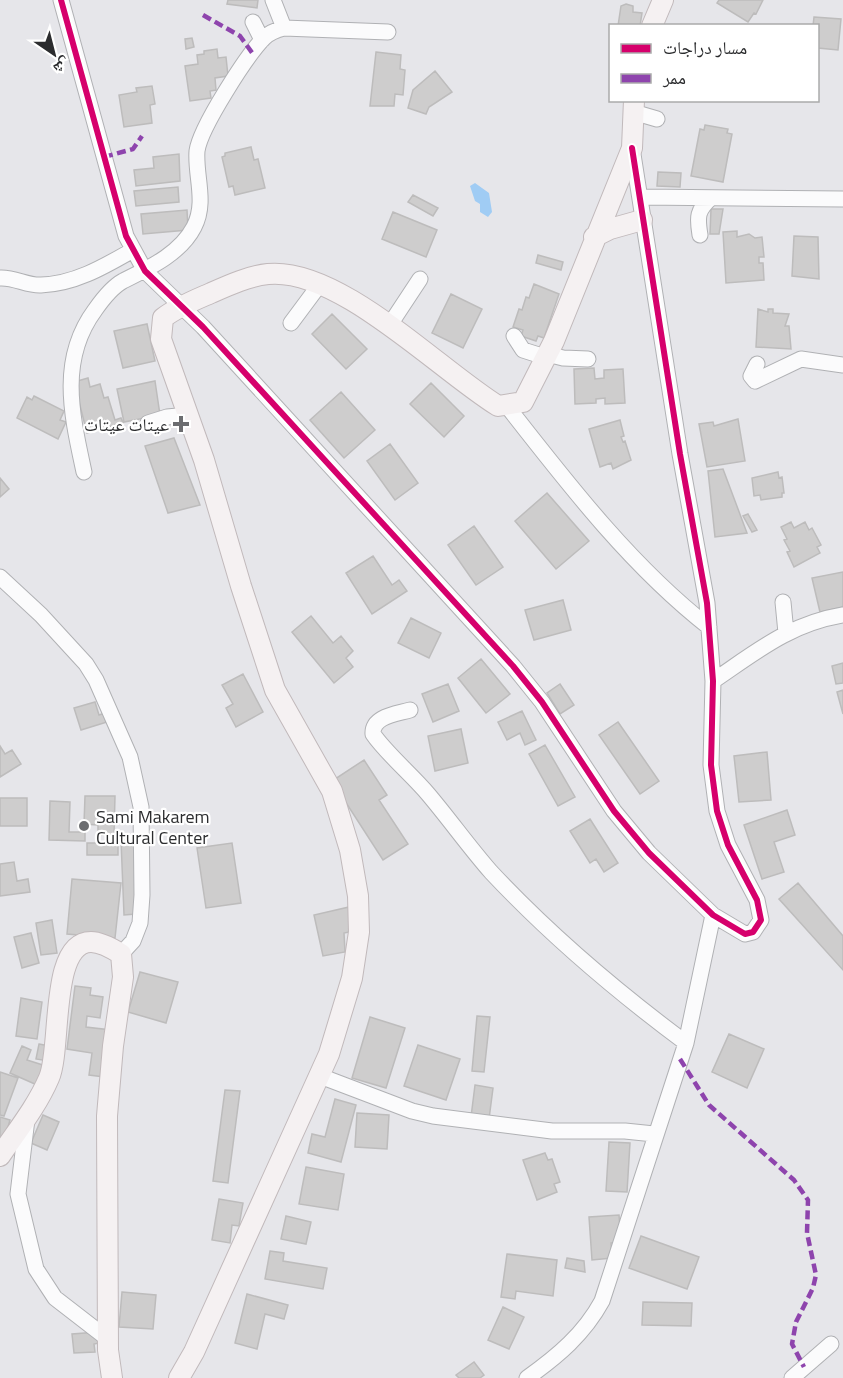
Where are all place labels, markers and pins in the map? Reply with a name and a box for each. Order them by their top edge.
place label: عيتات عيتات [84,411,169,438]
marker: عيتات عيتات [174,417,188,431]
place label: Sami Makarem Cultural Center [96,803,210,851]
marker: Sami Makarem Cultural Center [77,819,91,833]

